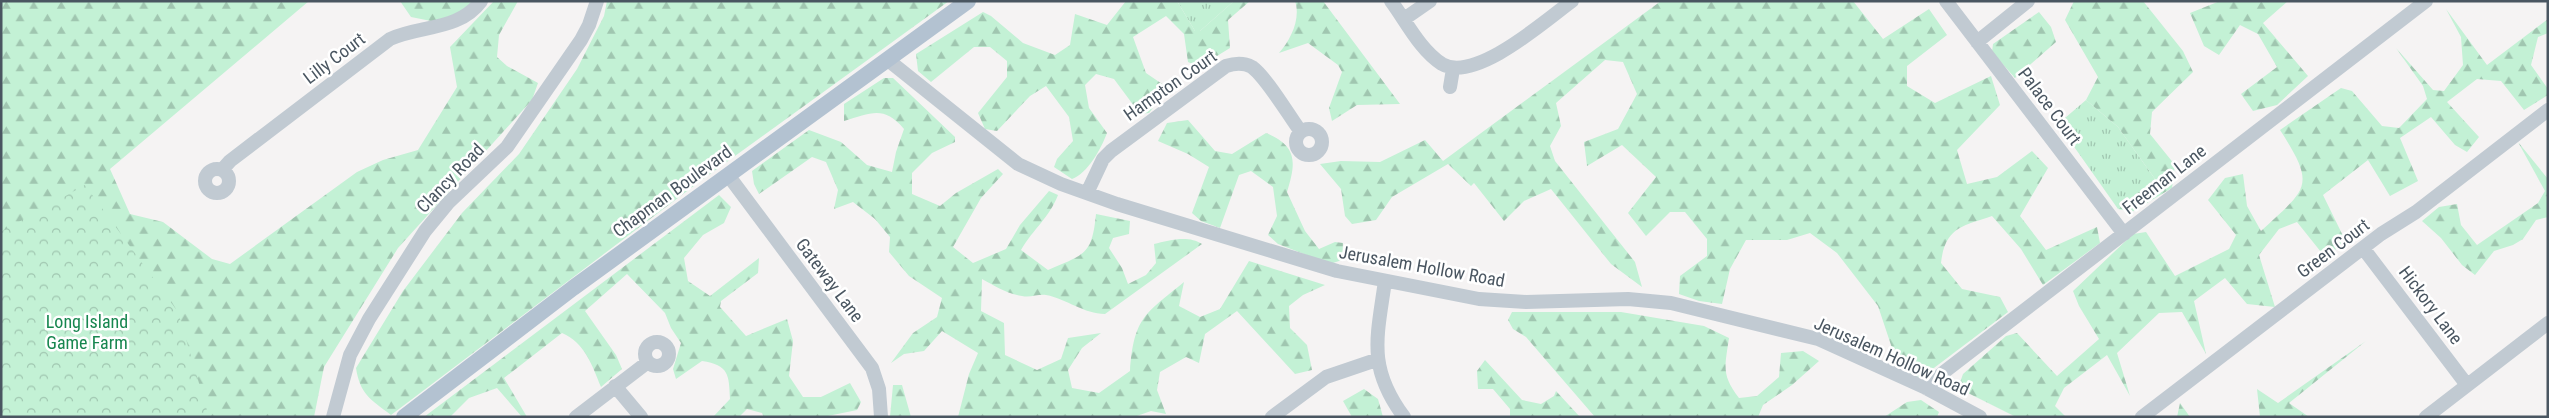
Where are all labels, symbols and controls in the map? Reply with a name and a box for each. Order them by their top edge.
street label: Lilly Court [299,28,369,88]
street label: Hampton Court [1120,45,1220,125]
street label: Palace Court [2014,63,2086,149]
street label: Clancy Road [412,139,488,217]
street label: Freeman Lane [2118,140,2210,218]
street label: Chapman Boulevard [608,141,736,241]
street label: Green Court [2293,214,2373,282]
street label: Gateway Lane [792,234,868,326]
street label: Jerusalem Hollow Road [1338,241,1506,291]
street label: Hickory Lane [2395,262,2467,348]
park label: Long Island Game Farm [46,311,128,353]
street label: Jerusalem Hollow Road [1811,312,1973,400]

